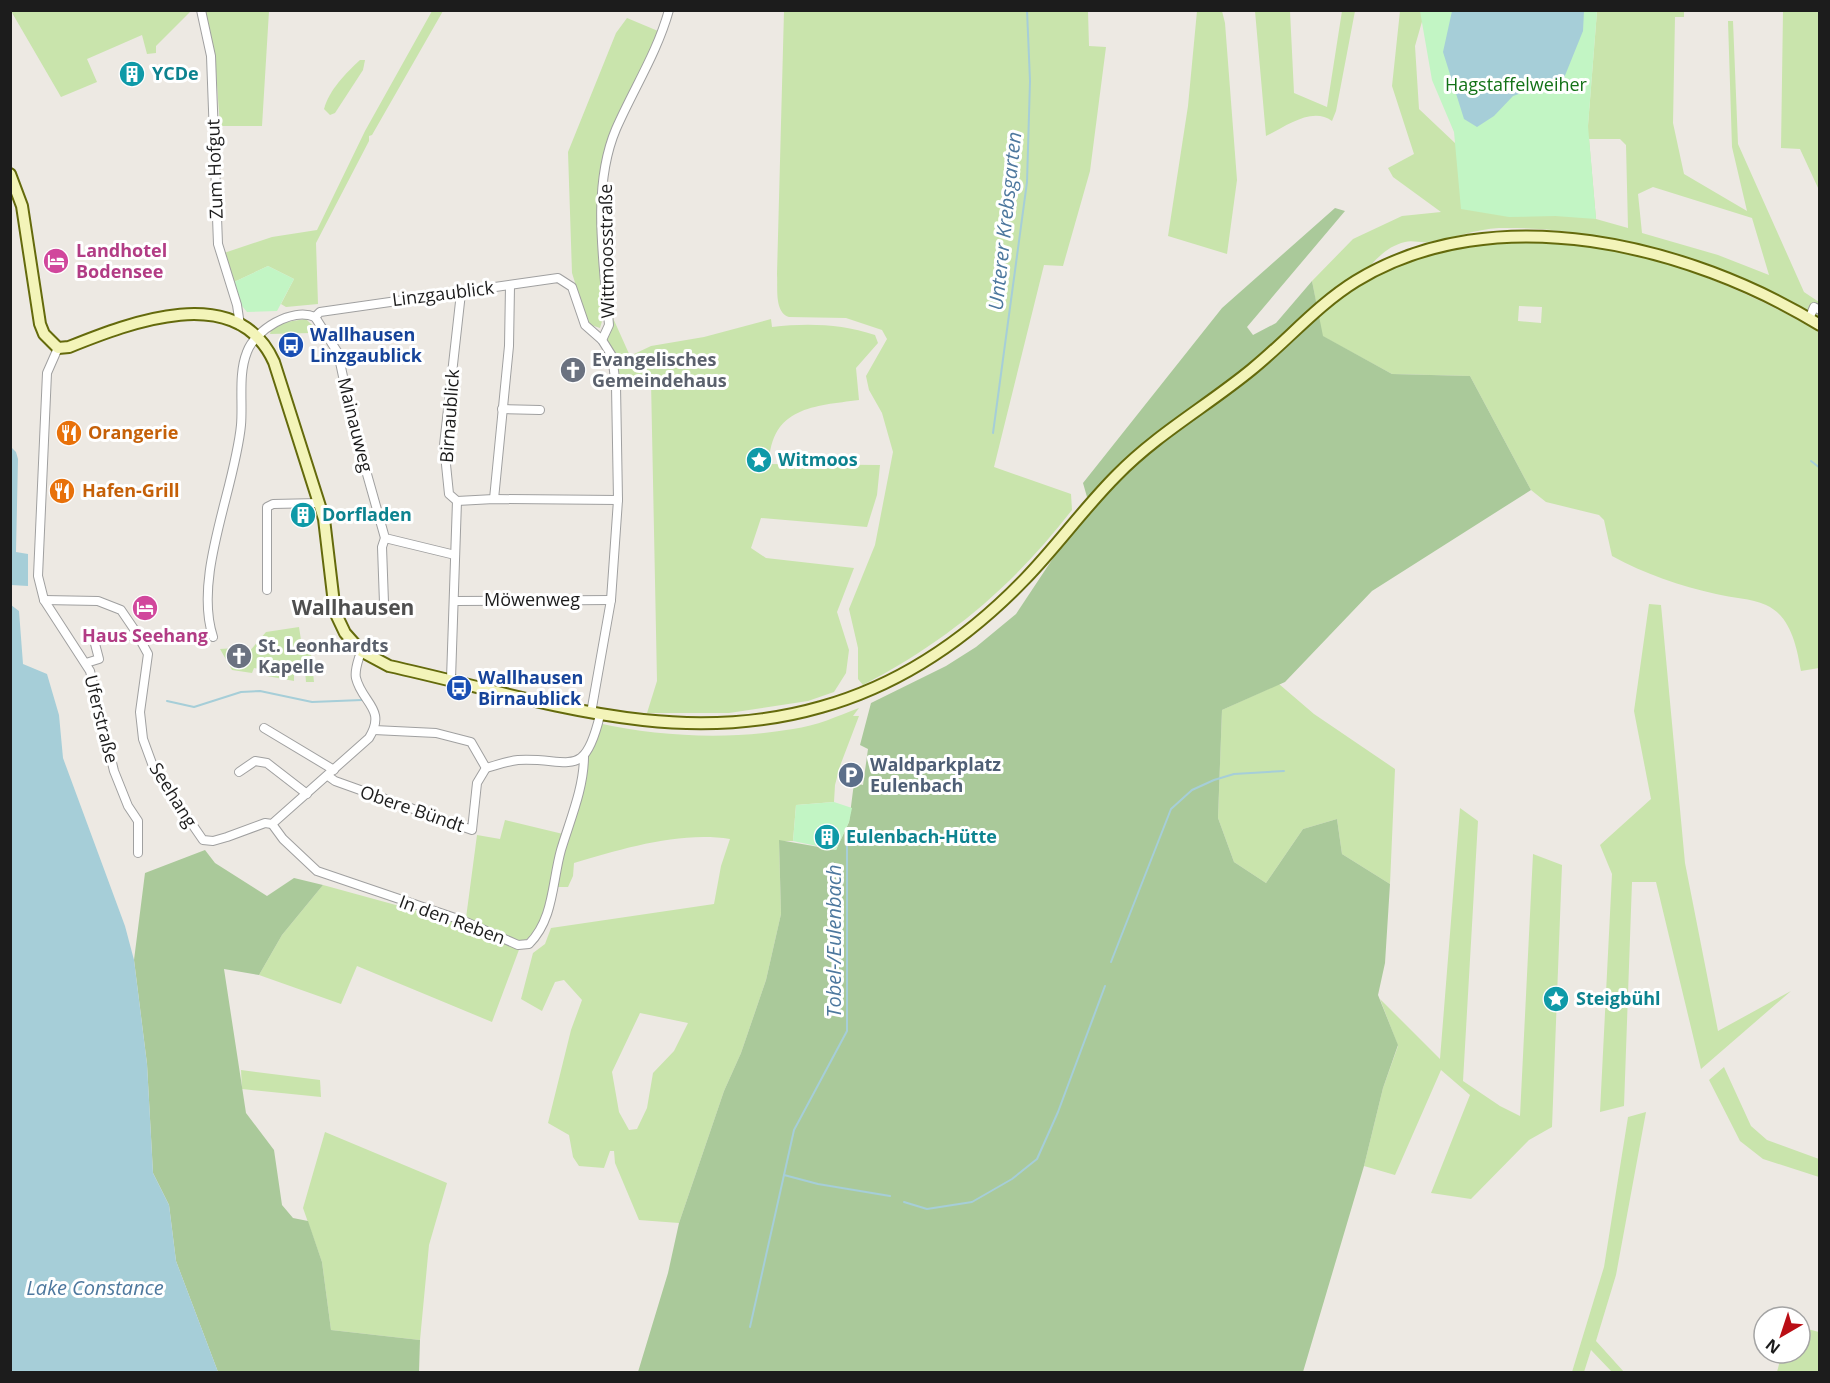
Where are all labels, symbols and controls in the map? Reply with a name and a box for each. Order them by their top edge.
building icon: YCDe [117,59,147,89]
place label: YCDe [152,61,199,85]
park label: Hagstaffelweiher [1445,72,1588,96]
street label: Zum Hofgut [200,119,228,219]
water label: Unterer Krebsgarten [982,130,1027,312]
street label: Wittmoosstraße [593,184,619,318]
place label: Landhotel Bodensee [76,238,167,283]
hotel icon: Landhotel Bodensee [41,246,71,276]
street label: Linzgaublick [391,275,496,311]
place label: Wallhausen Linzgaublick [310,322,423,367]
bus stop icon: Wallhausen Linzgaublick [276,330,306,360]
place label: Evangelisches Gemeindehaus [592,347,727,392]
church icon: Evangelisches Gemeindehaus [558,355,588,385]
street label: Birnaublick [434,368,464,464]
street label: Mainauweg [333,375,379,475]
restaurant icon: Orangerie [54,418,84,448]
place label: Orangerie [88,420,178,444]
place icon: Witmoos [744,445,774,475]
place label: Witmoos [778,447,858,471]
restaurant icon: Hafen-Grill [47,476,77,506]
place label: Hafen-Grill [82,478,180,502]
building icon: Dorfladen [288,500,318,530]
place label: Dorfladen [322,502,412,526]
street label: Möwenweg [484,587,580,611]
hotel icon: Haus Seehang [130,593,160,623]
district label: Wallhausen [292,593,414,621]
place label: Haus Seehang [82,623,208,647]
place label: St. Leonhardts Kapelle [258,633,388,678]
church icon: St. Leonhardts Kapelle [224,641,254,671]
place label: Wallhausen Birnaublick [478,665,583,710]
street label: Uferstraße [79,672,125,765]
bus stop icon: Wallhausen Birnaublick [444,673,474,703]
place label: Waldparkplatz Eulenbach [870,752,1001,797]
street label: Seehang [145,758,203,832]
parking icon: Waldparkplatz Eulenbach [836,760,866,790]
street label: Obere Bündt [357,779,467,837]
building icon: Eulenbach-Hütte [812,822,842,852]
place label: Eulenbach-Hütte [846,824,997,848]
water label: Tobel-/Eulenbach [820,865,847,1017]
street label: In den Reben [396,889,509,949]
place icon: Steigbühl [1541,984,1571,1014]
place label: Steigbühl [1576,986,1661,1010]
water label: Lake Constance [26,1274,164,1301]
north arrow [1752,1305,1812,1365]
text: N [1761,1334,1785,1359]

